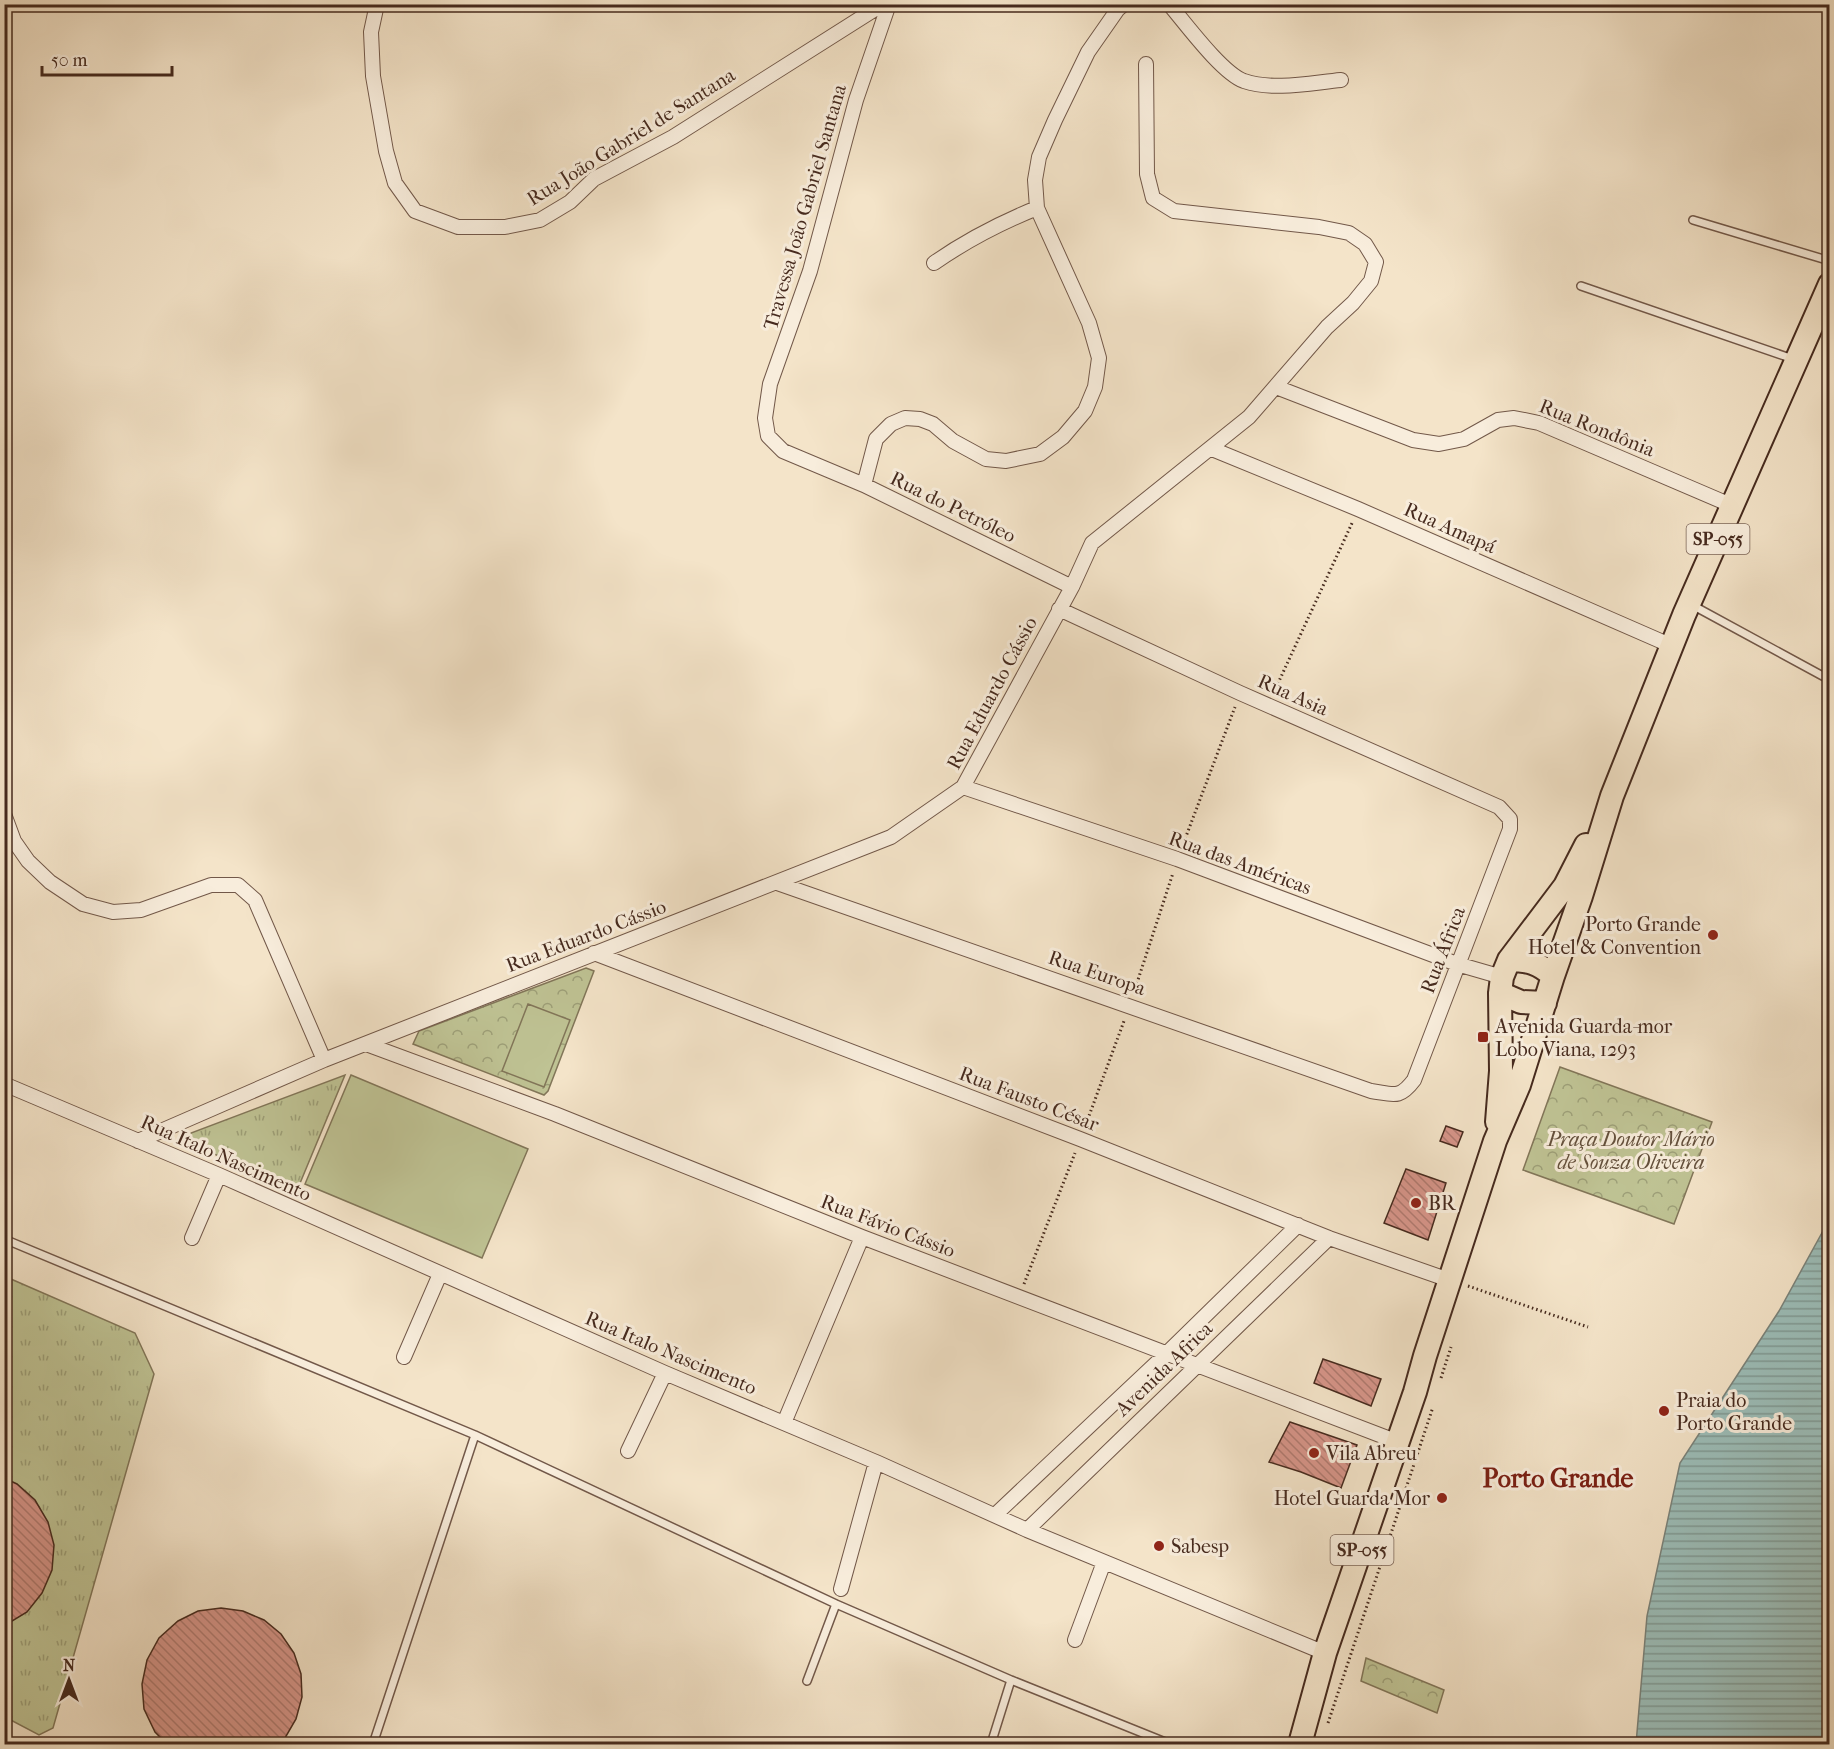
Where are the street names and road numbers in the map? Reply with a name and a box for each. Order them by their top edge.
street label: Rua João Gabriel de Santana [523,63,740,211]
street label: Travessa João Gabriel Santana [759,81,851,332]
street label: Rua Rondônia [1536,394,1659,462]
street label: Rua do Petróleo [886,467,1020,547]
street label: Rua Amapá [1401,498,1500,559]
road number: SP-055 [1686,524,1750,554]
street label: Rua Eduardo Cássio [942,613,1042,773]
street label: Rua Asia [1254,669,1332,721]
street label: Rua das Américas [1166,827,1314,899]
street label: Rua Eduardo Cássio [503,895,669,977]
street label: Rua África [1415,902,1470,997]
street label: Rua Europa [1045,946,1149,1001]
street label: Rua Fausto César [956,1062,1102,1136]
street label: Rua Italo Nascimento [137,1110,315,1206]
street label: Rua Fávio Cássio [818,1190,958,1262]
street label: Rua Italo Nascimento [582,1306,760,1400]
street label: Avenida Africa [1110,1317,1218,1422]
road number: SP-055 [1330,1535,1394,1565]

